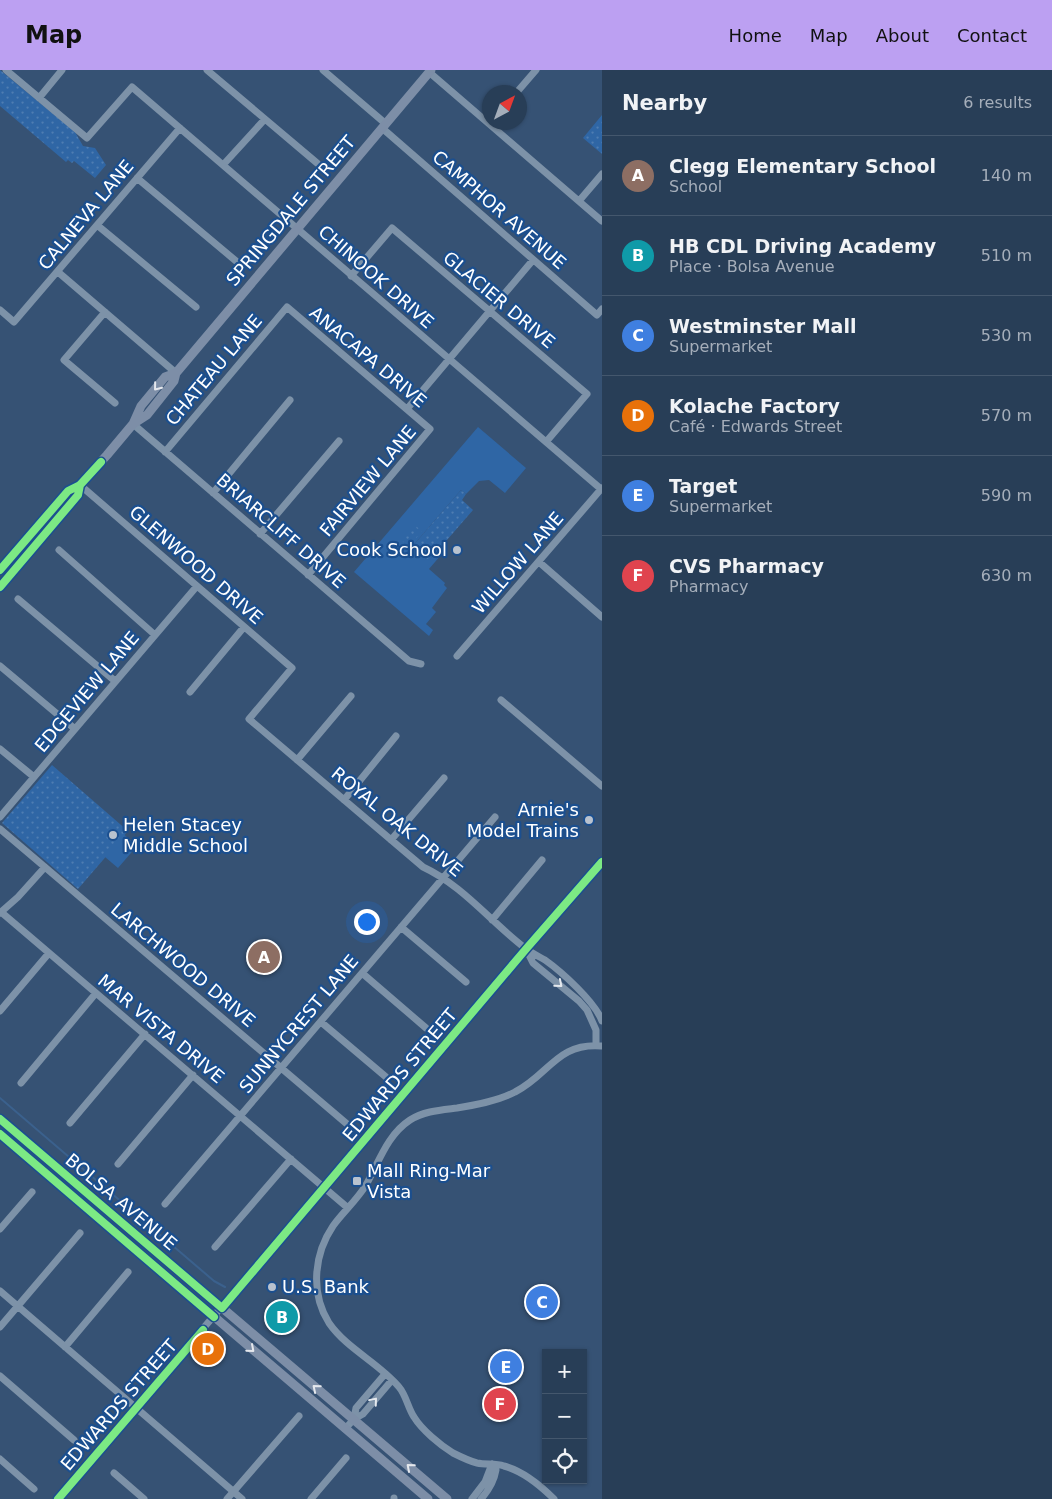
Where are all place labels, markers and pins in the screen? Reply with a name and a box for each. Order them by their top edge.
place label: Cook School [337,539,447,560]
marker: Cook School [451,544,463,556]
place label: Arnie's Model Trains [467,799,579,841]
place label: Helen Stacey Middle School [123,814,248,856]
marker: Arnie's Model Trains [583,814,595,826]
marker: Helen Stacey Middle School [107,829,119,841]
pin: A [248,938,280,976]
place label: Mall Ring-Mar Vista [367,1160,491,1202]
marker: Mall Ring-Mar Vista [351,1175,363,1187]
place label: U.S. Bank [282,1276,370,1297]
marker: U.S. Bank [266,1281,278,1293]
pin: C [526,1283,558,1321]
pin: B [266,1298,298,1336]
pin: D [192,1330,224,1368]
pin: E [490,1348,522,1386]
pin: F [484,1385,516,1423]

